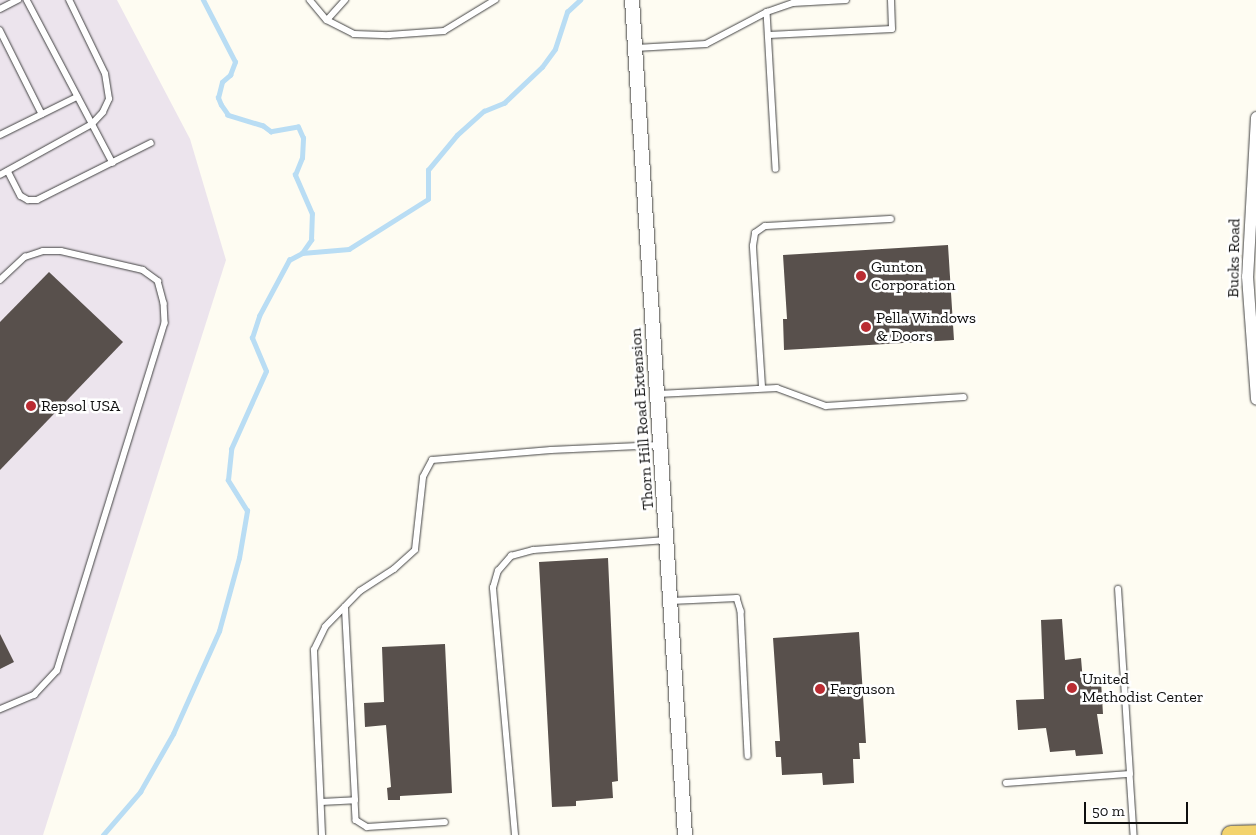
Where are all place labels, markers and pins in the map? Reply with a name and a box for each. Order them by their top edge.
place label: Gunton Corporation [871,257,956,295]
marker: Gunton Corporation [855,270,867,282]
place label: Pella Windows & Doors [876,308,976,346]
marker: Pella Windows & Doors [860,321,872,333]
place label: Repsol USA [41,396,120,416]
marker: Repsol USA [25,400,37,412]
place label: United Methodist Center [1082,669,1203,707]
place label: Ferguson [830,679,895,699]
marker: United Methodist Center [1066,682,1078,694]
marker: Ferguson [814,683,826,695]

